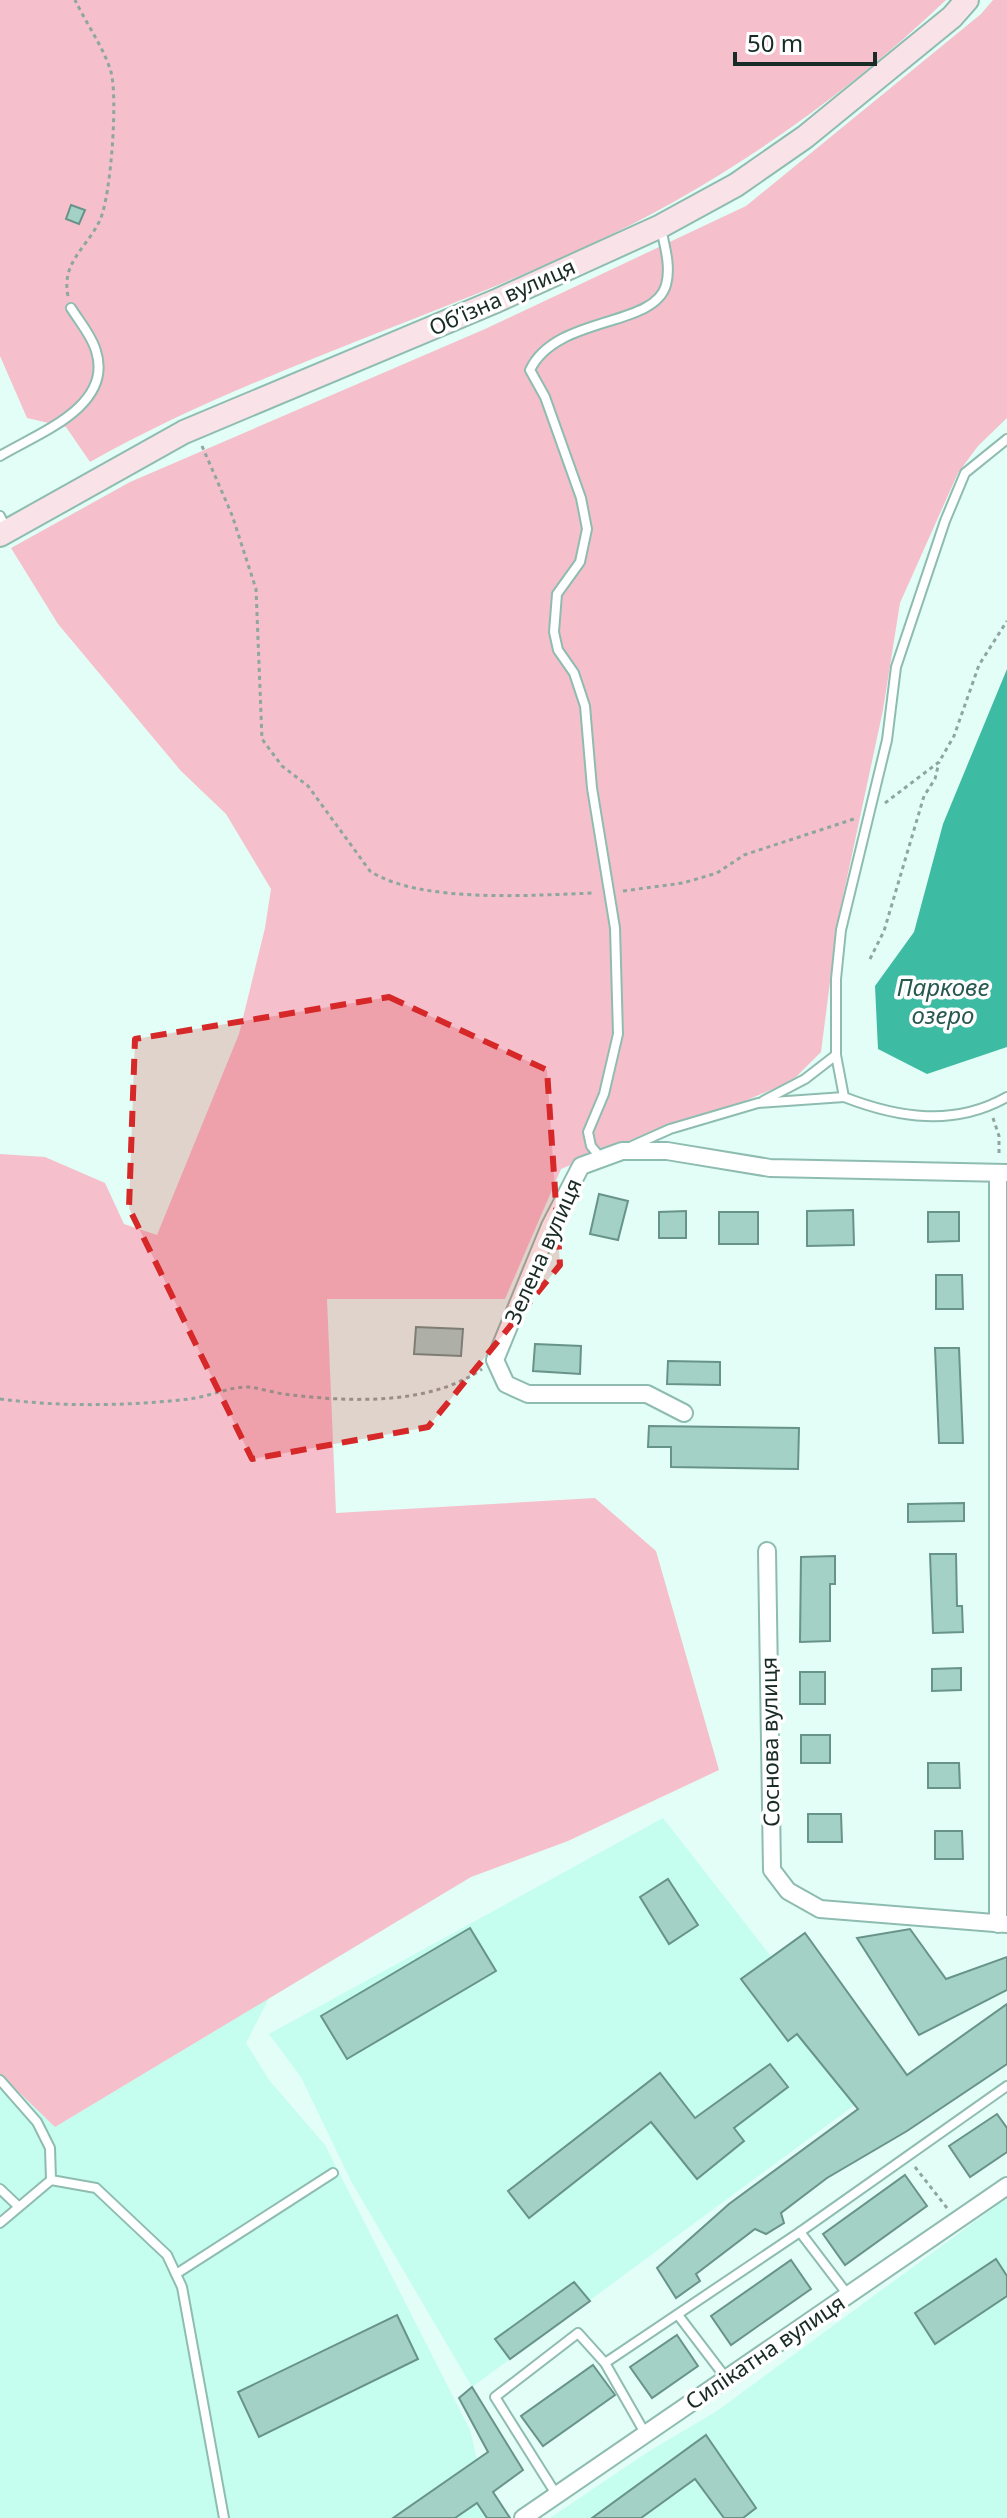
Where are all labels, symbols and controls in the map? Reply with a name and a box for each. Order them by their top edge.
scale bar [735,16,875,66]
text: 50 m [747,26,803,59]
street label: Об’їзна вулиця [424,250,580,342]
water label: Паркове озеро [897,970,989,1031]
street label: Зелена вулиця [497,1173,588,1328]
street label: Соснова вулиця [753,1657,785,1827]
street label: Силікатна вулиця [679,2287,850,2416]

